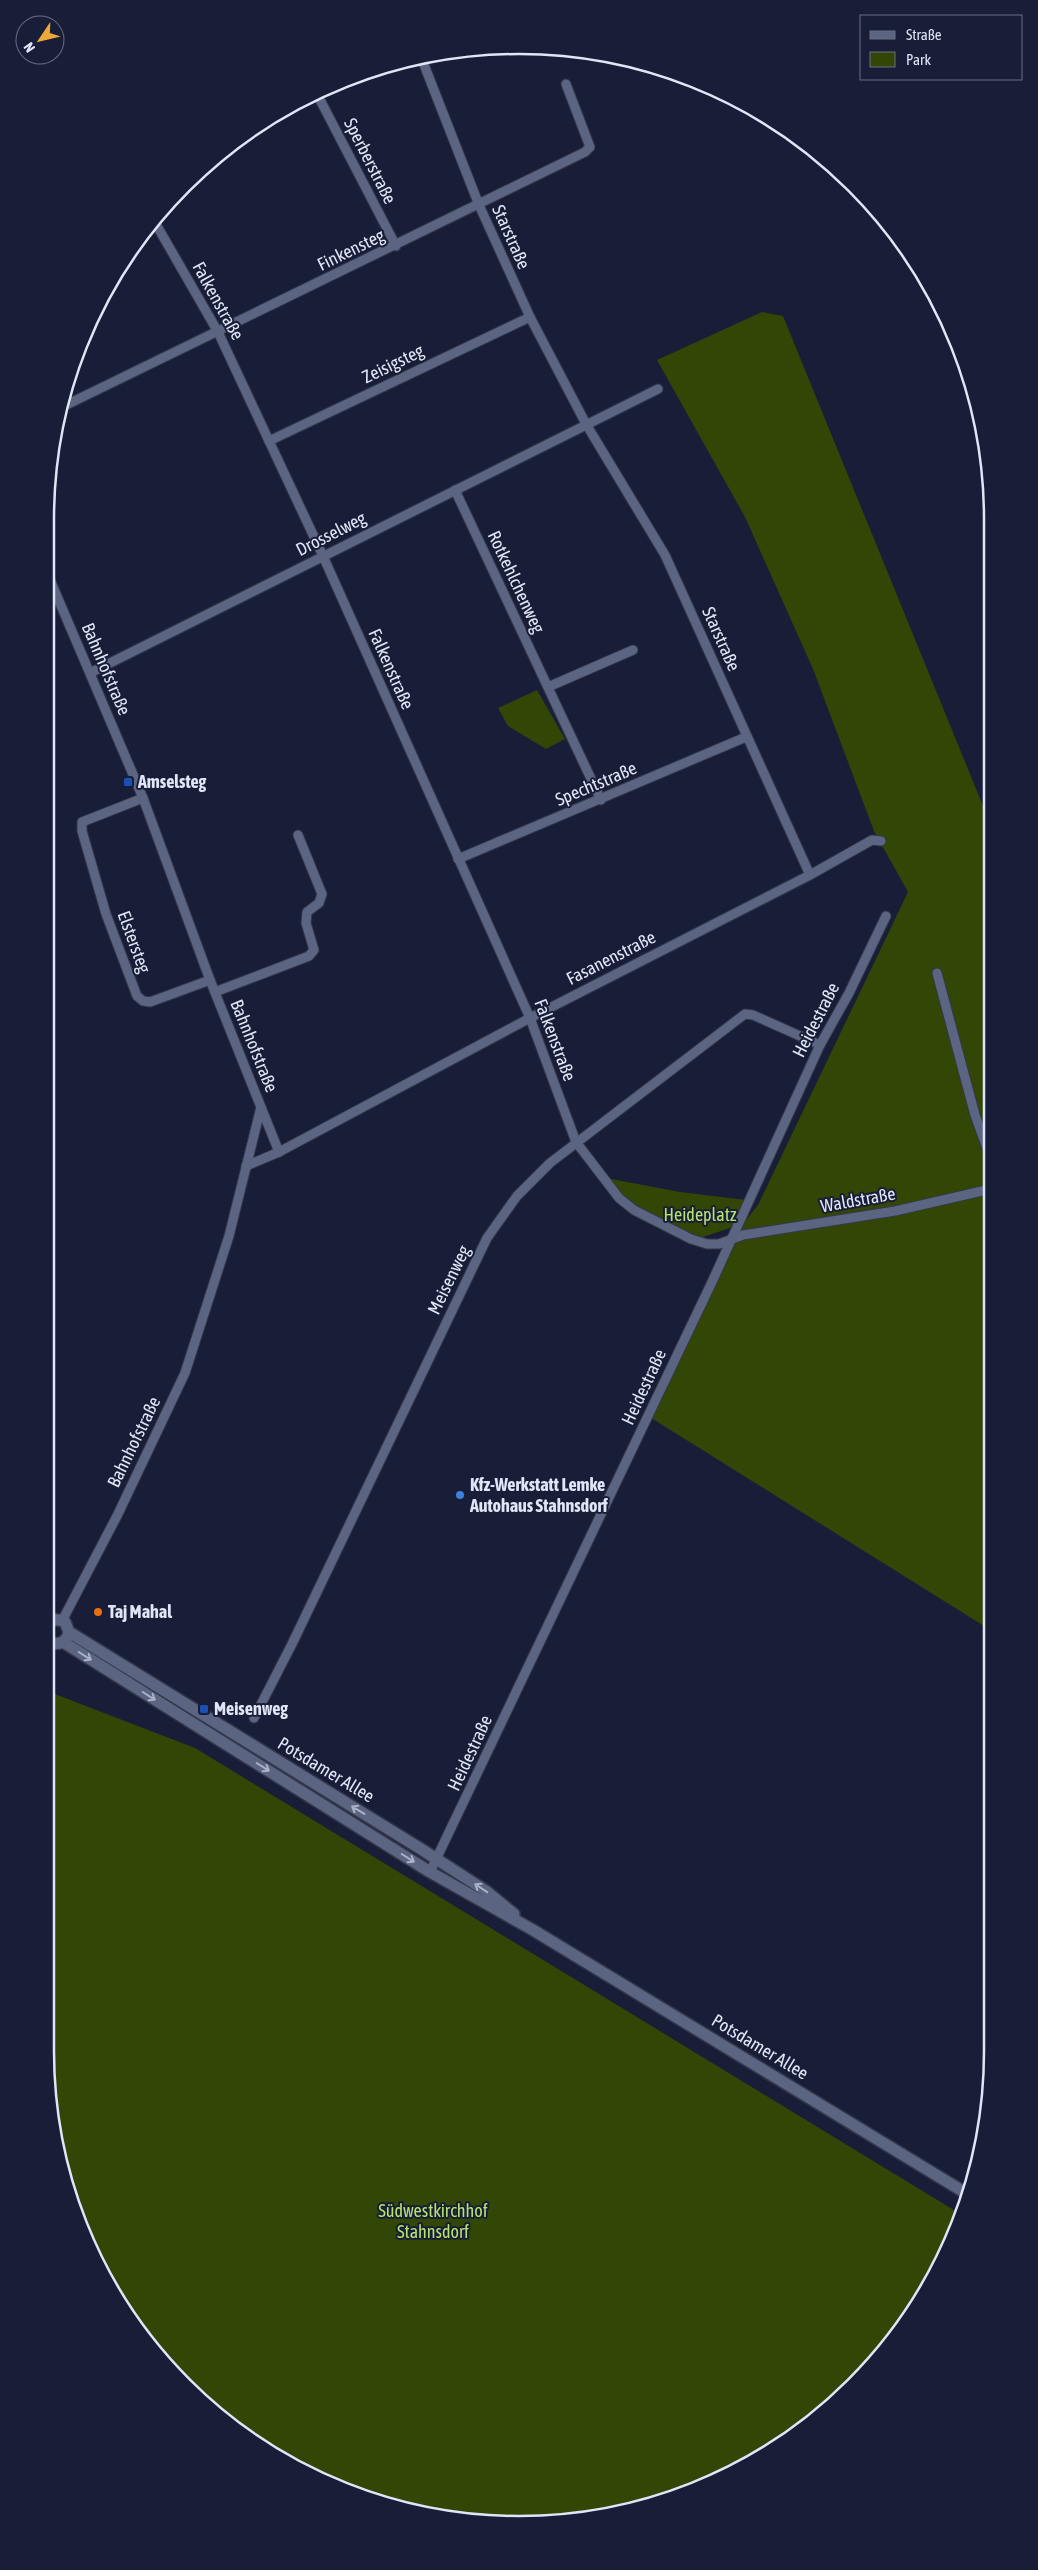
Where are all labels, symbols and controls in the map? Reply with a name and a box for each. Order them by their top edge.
north arrow [15,15,65,65]
legend [860,15,1023,80]
text: Straße [906,26,942,43]
text: N [20,39,38,55]
text: Park [906,51,931,68]
street label: Sperberstraße [340,115,401,207]
street label: Starstraße [488,202,535,272]
street label: Finkensteg [314,224,388,275]
street label: Falkenstraße [188,258,248,343]
street label: Zeisigsteg [359,340,427,387]
street label: Drosselweg [292,507,370,560]
street label: Rotkehlchenweg [484,527,549,637]
street label: Starstraße [698,604,745,674]
street label: Bahnhofstraße [78,620,135,718]
street label: Falkenstraße [364,625,419,712]
street label: Spechtstraße [552,757,640,810]
place label: Amselsteg [137,771,207,792]
marker: Amselsteg [122,776,134,788]
street label: Elstersteg [114,908,155,976]
street label: Fasanenstraße [563,926,659,989]
street label: Heidestraße [788,979,843,1061]
street label: Bahnhofstraße [226,996,283,1095]
street label: Falkenstraße [530,996,581,1084]
street label: Waldstraße [819,1183,897,1216]
park label: Heideplatz [664,1204,737,1225]
street label: Meisenweg [423,1242,474,1318]
street label: Heidestraße [617,1346,670,1428]
street label: Bahnhofstraße [103,1393,164,1490]
place label: Kfz-Werkstatt Lemke Autohaus Stahnsdorf [469,1474,609,1516]
marker: Kfz-Werkstatt Lemke Autohaus Stahnsdorf [454,1489,466,1501]
place label: Taj Mahal [108,1601,172,1622]
marker: Taj Mahal [92,1606,104,1618]
one-way arrow [78,1652,92,1662]
one-way arrow [142,1691,156,1702]
place label: Meisenweg [214,1698,288,1719]
marker: Meisenweg [198,1703,210,1715]
street label: Heidestraße [443,1712,496,1794]
street label: Potsdamer Allee [274,1733,378,1807]
one-way arrow [255,1763,269,1773]
one-way arrow [352,1805,366,1815]
one-way arrow [400,1853,414,1863]
one-way arrow [475,1883,489,1893]
street label: Potsdamer Allee [708,2010,812,2084]
park label: Südwestkirchhof Stahnsdorf [378,2200,488,2242]

